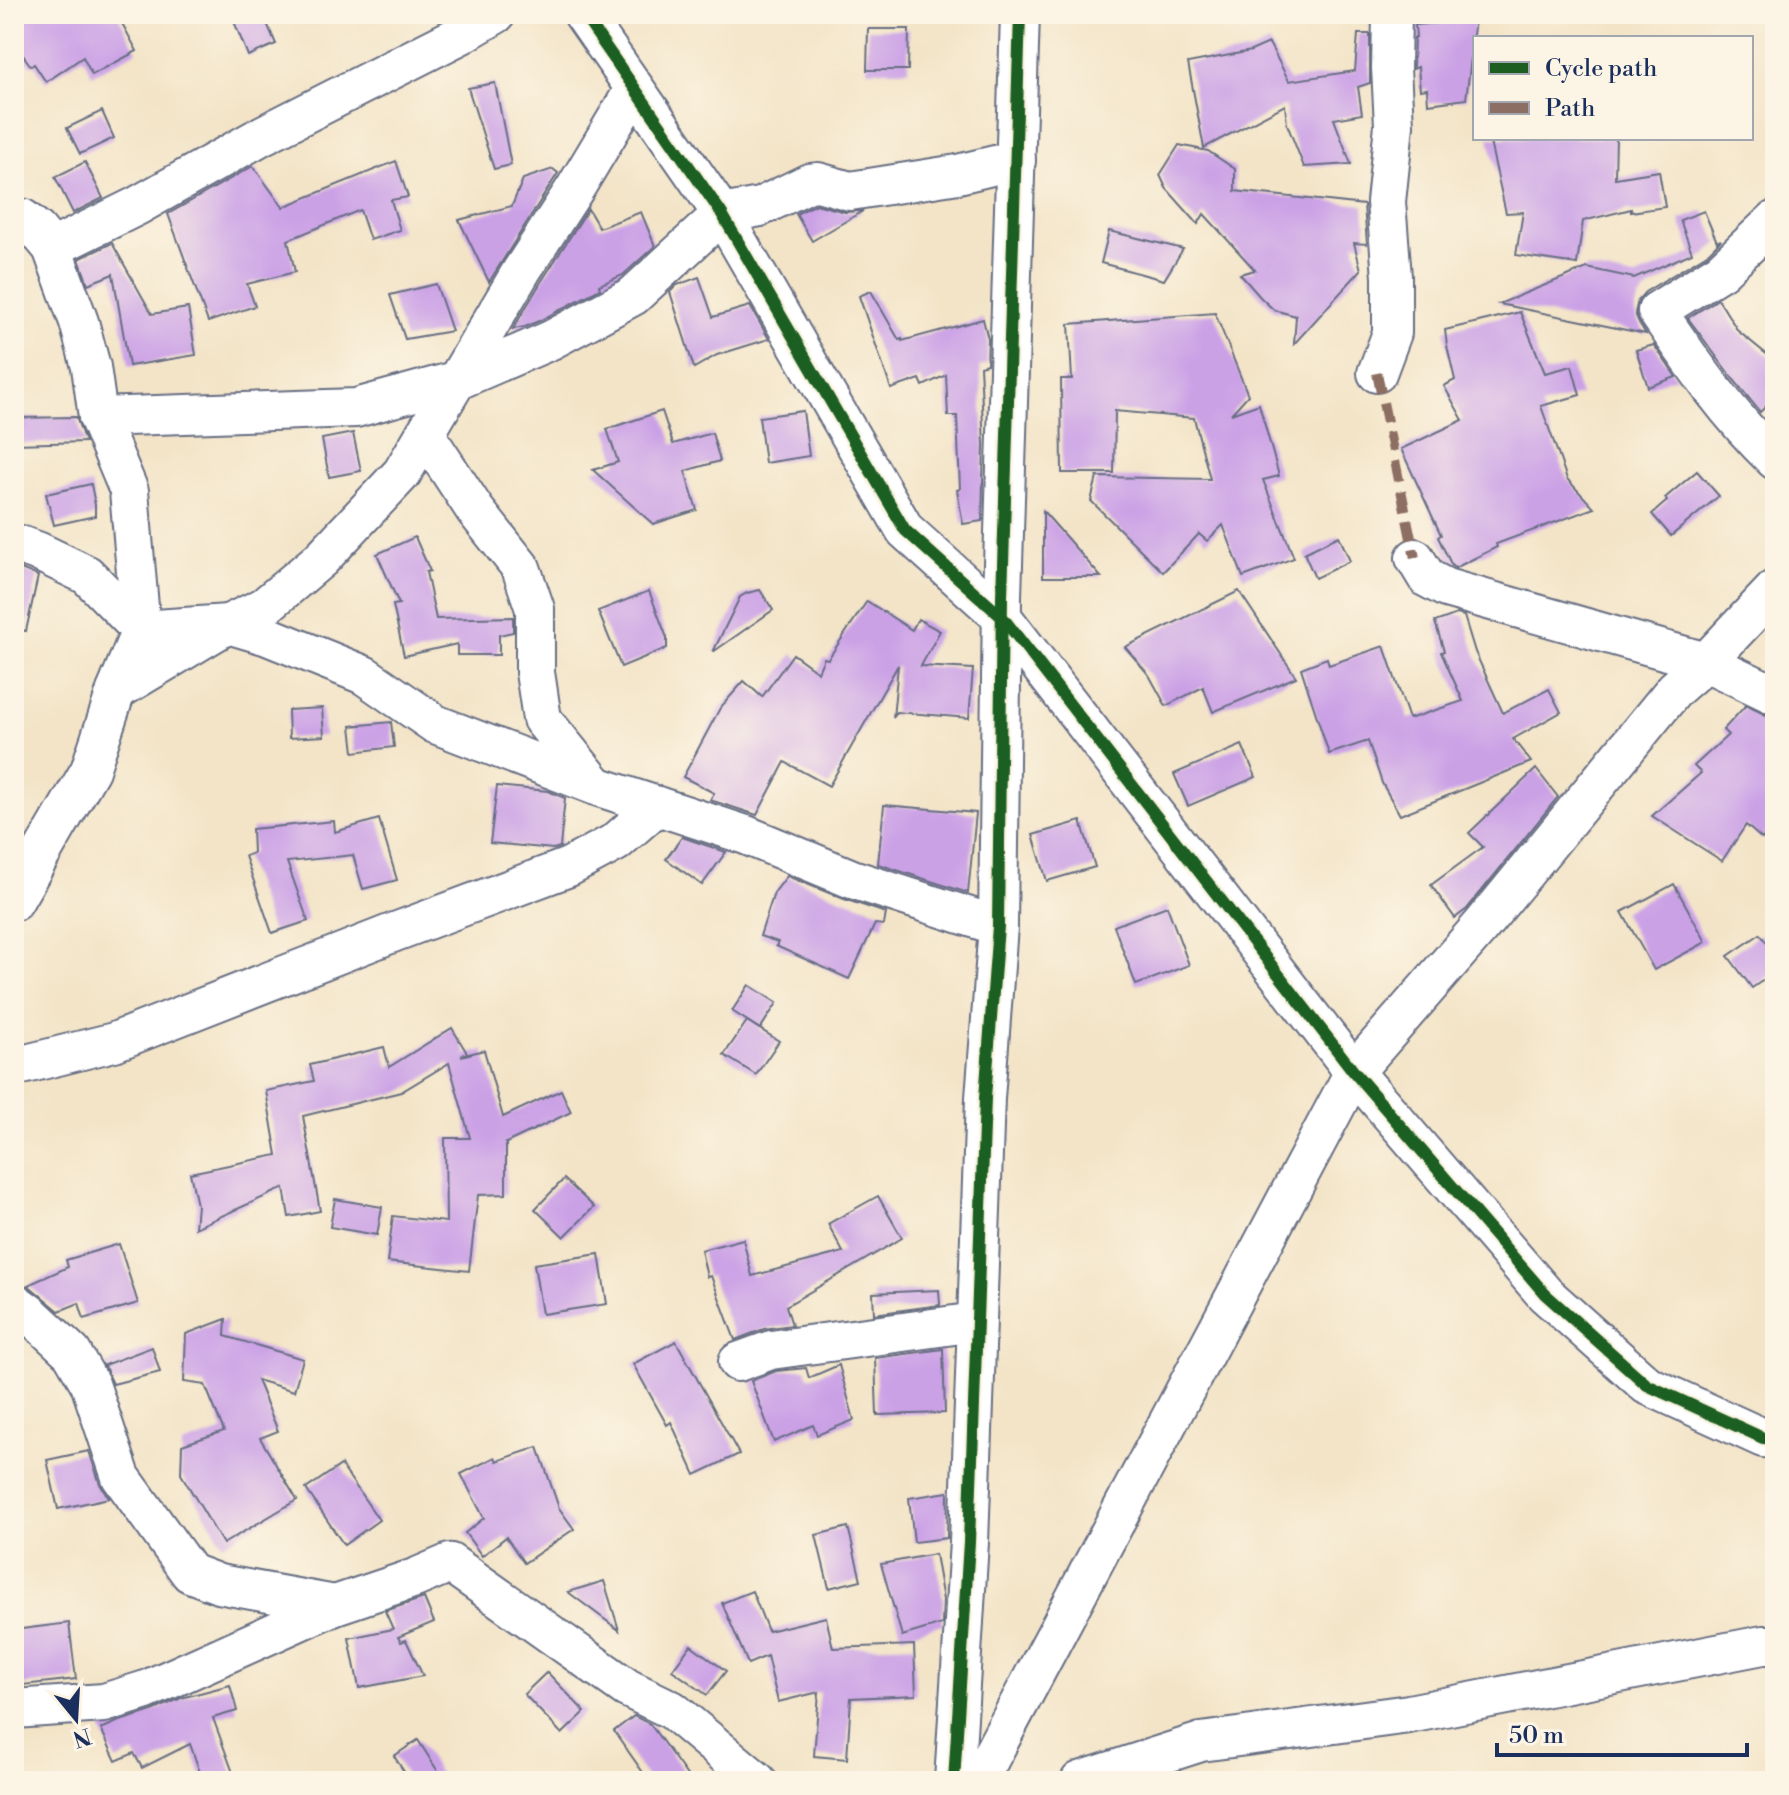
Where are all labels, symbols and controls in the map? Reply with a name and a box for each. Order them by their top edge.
legend [1473,36,1753,140]
text: Cycle path [1545,54,1657,84]
text: Path [1545,94,1595,124]
north arrow [36,1679,116,1759]
scale bar [1497,1707,1747,1757]
text: N [69,1721,94,1752]
text: 50 m [1509,1721,1564,1751]

